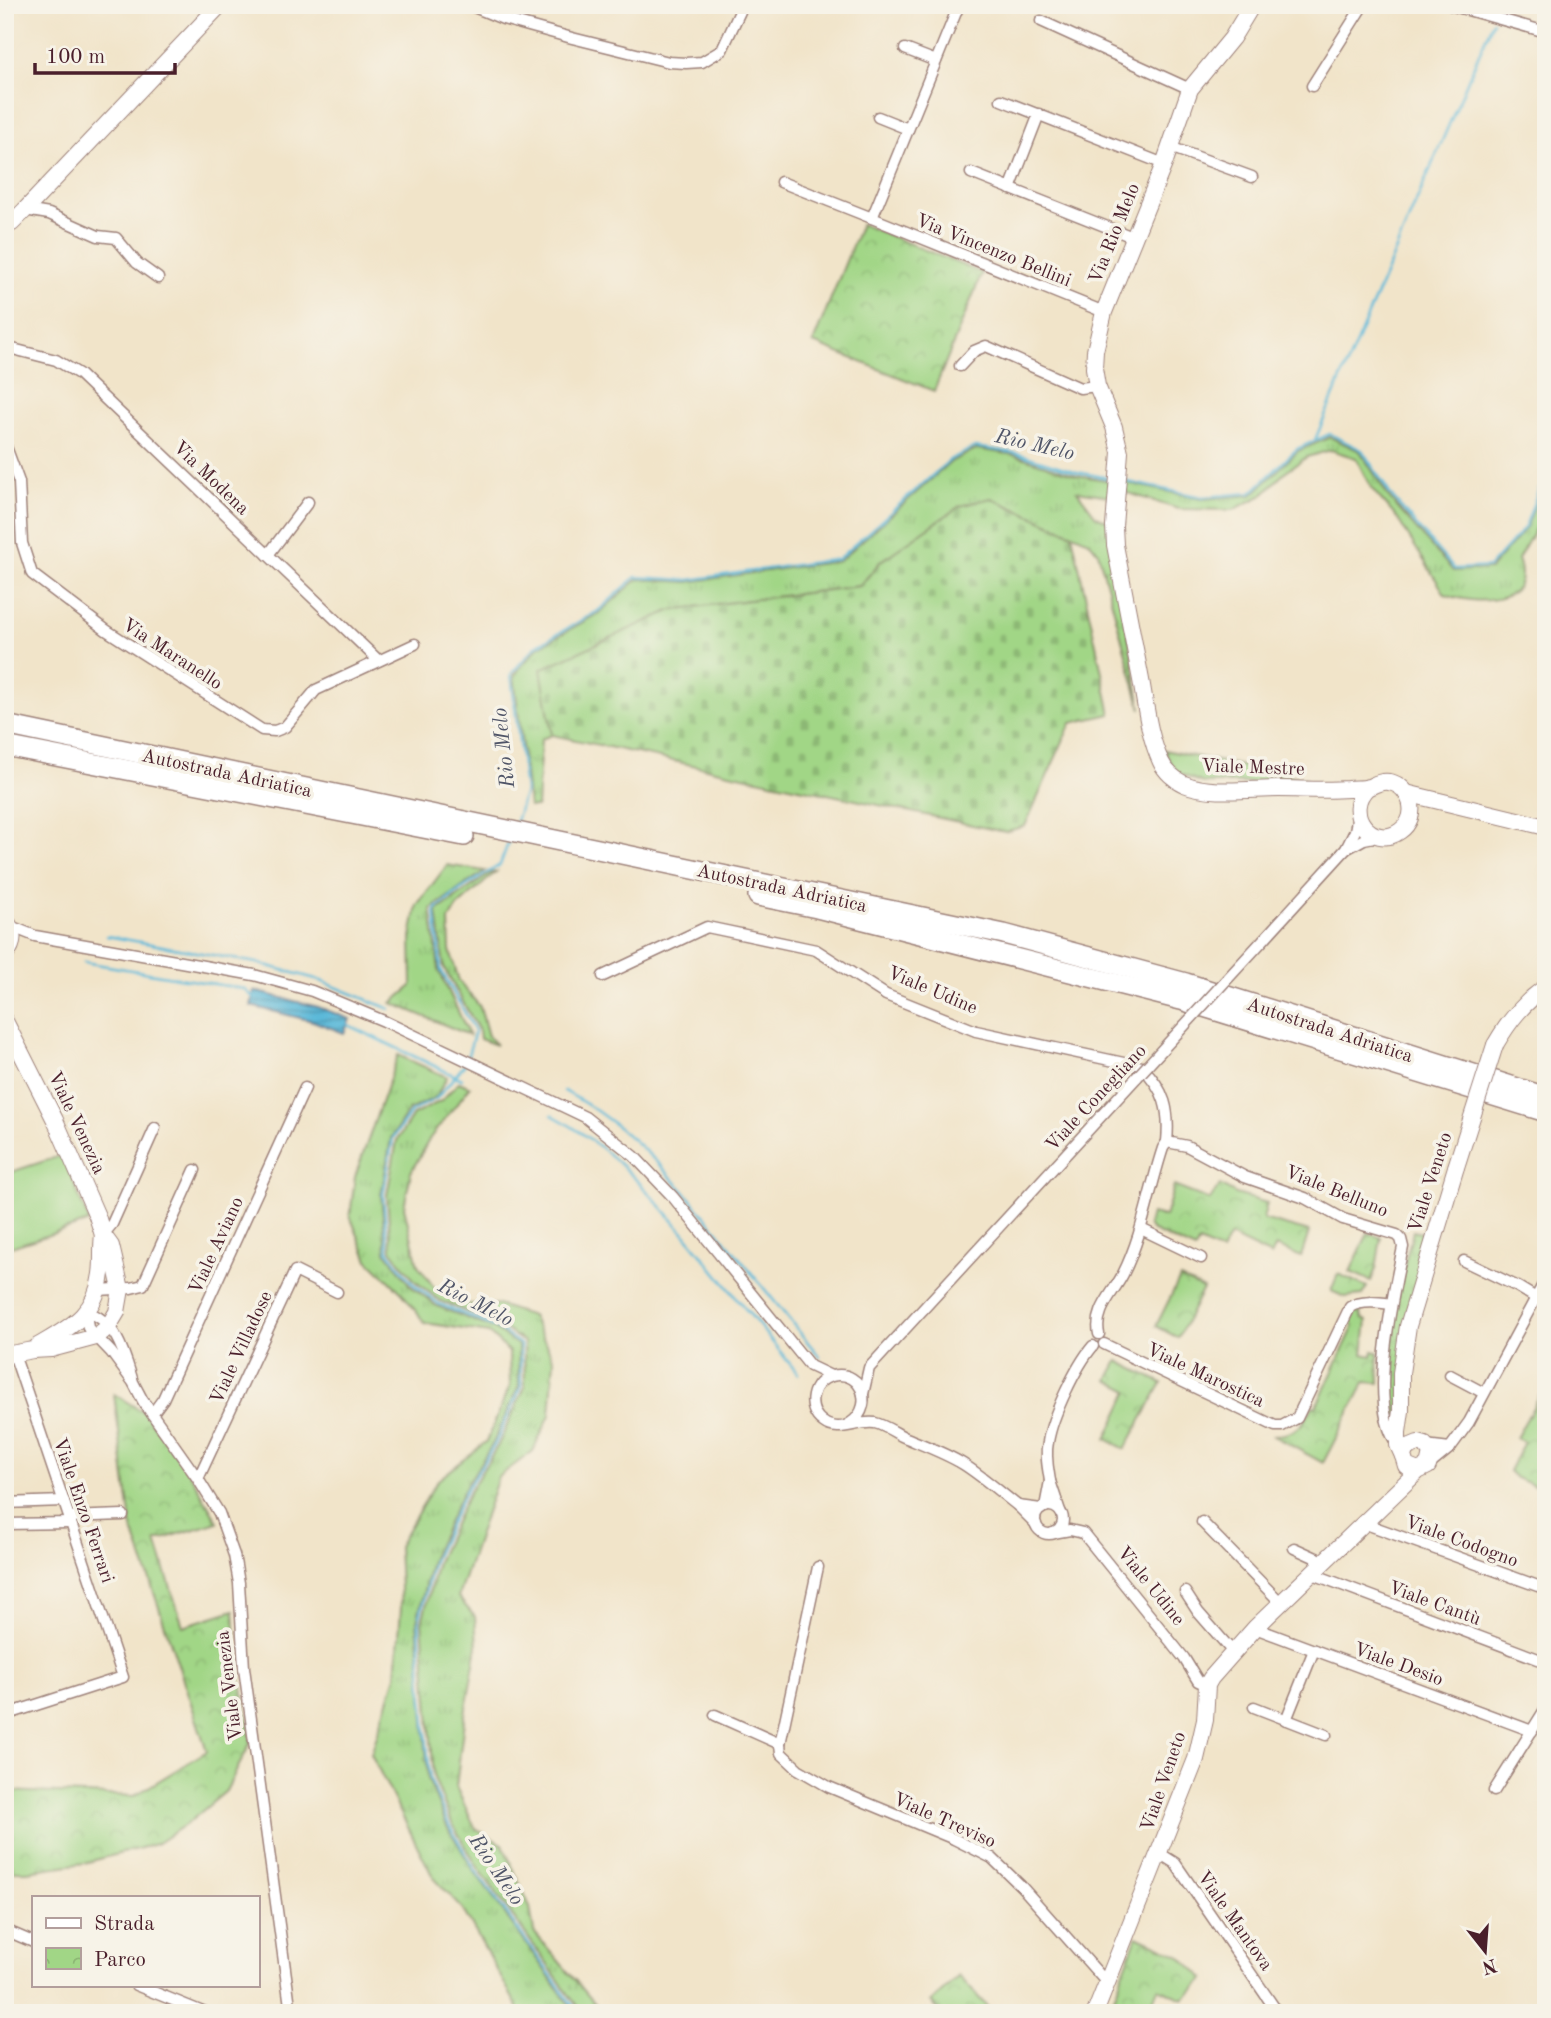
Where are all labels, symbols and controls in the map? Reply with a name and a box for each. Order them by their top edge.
scale bar [35,32,175,76]
text: 100 m [46,47,105,68]
street label: Via Rio Melo [1087,181,1144,287]
street label: Via Vincenzo Bellini [913,211,1074,291]
water label: Rio Melo [992,426,1076,465]
street label: Via Modena [169,438,252,520]
street label: Via Maranello [118,616,225,694]
water label: Rio Melo [490,707,519,790]
street label: Autostrada Adriatica [140,747,314,802]
street label: Viale Mestre [1201,757,1305,780]
street label: Autostrada Adriatica [695,862,869,917]
street label: Viale Udine [884,964,980,1019]
street label: Autostrada Adriatica [1244,996,1415,1067]
street label: Viale Conegliano [1043,1042,1151,1156]
street label: Viale Venezia [44,1069,108,1178]
street label: Viale Veneto [1406,1130,1457,1235]
street label: Viale Belluno [1282,1163,1390,1222]
street label: Viale Aviano [186,1194,248,1298]
water label: Rio Melo [434,1275,516,1331]
street label: Viale Villadose [208,1289,277,1408]
street label: Viale Marostica [1143,1341,1267,1412]
street label: Viale Enzo Ferrari [49,1436,116,1586]
street label: Viale Codogno [1402,1513,1520,1572]
street label: Viale Udine [1113,1543,1187,1630]
street label: Viale Cantù [1385,1579,1483,1630]
street label: Viale Venezia [214,1629,247,1742]
street label: Viale Desio [1351,1640,1446,1690]
street label: Viale Veneto [1138,1729,1190,1834]
street label: Viale Treviso [890,1790,998,1852]
water label: Rio Melo [464,1830,527,1909]
street label: Viale Mantova [1193,1868,1276,1975]
legend [32,1896,259,1986]
text: Strada [94,1914,155,1935]
north arrow [1450,1916,1520,1986]
text: Parco [94,1950,146,1971]
text: N [1479,1954,1499,1976]

